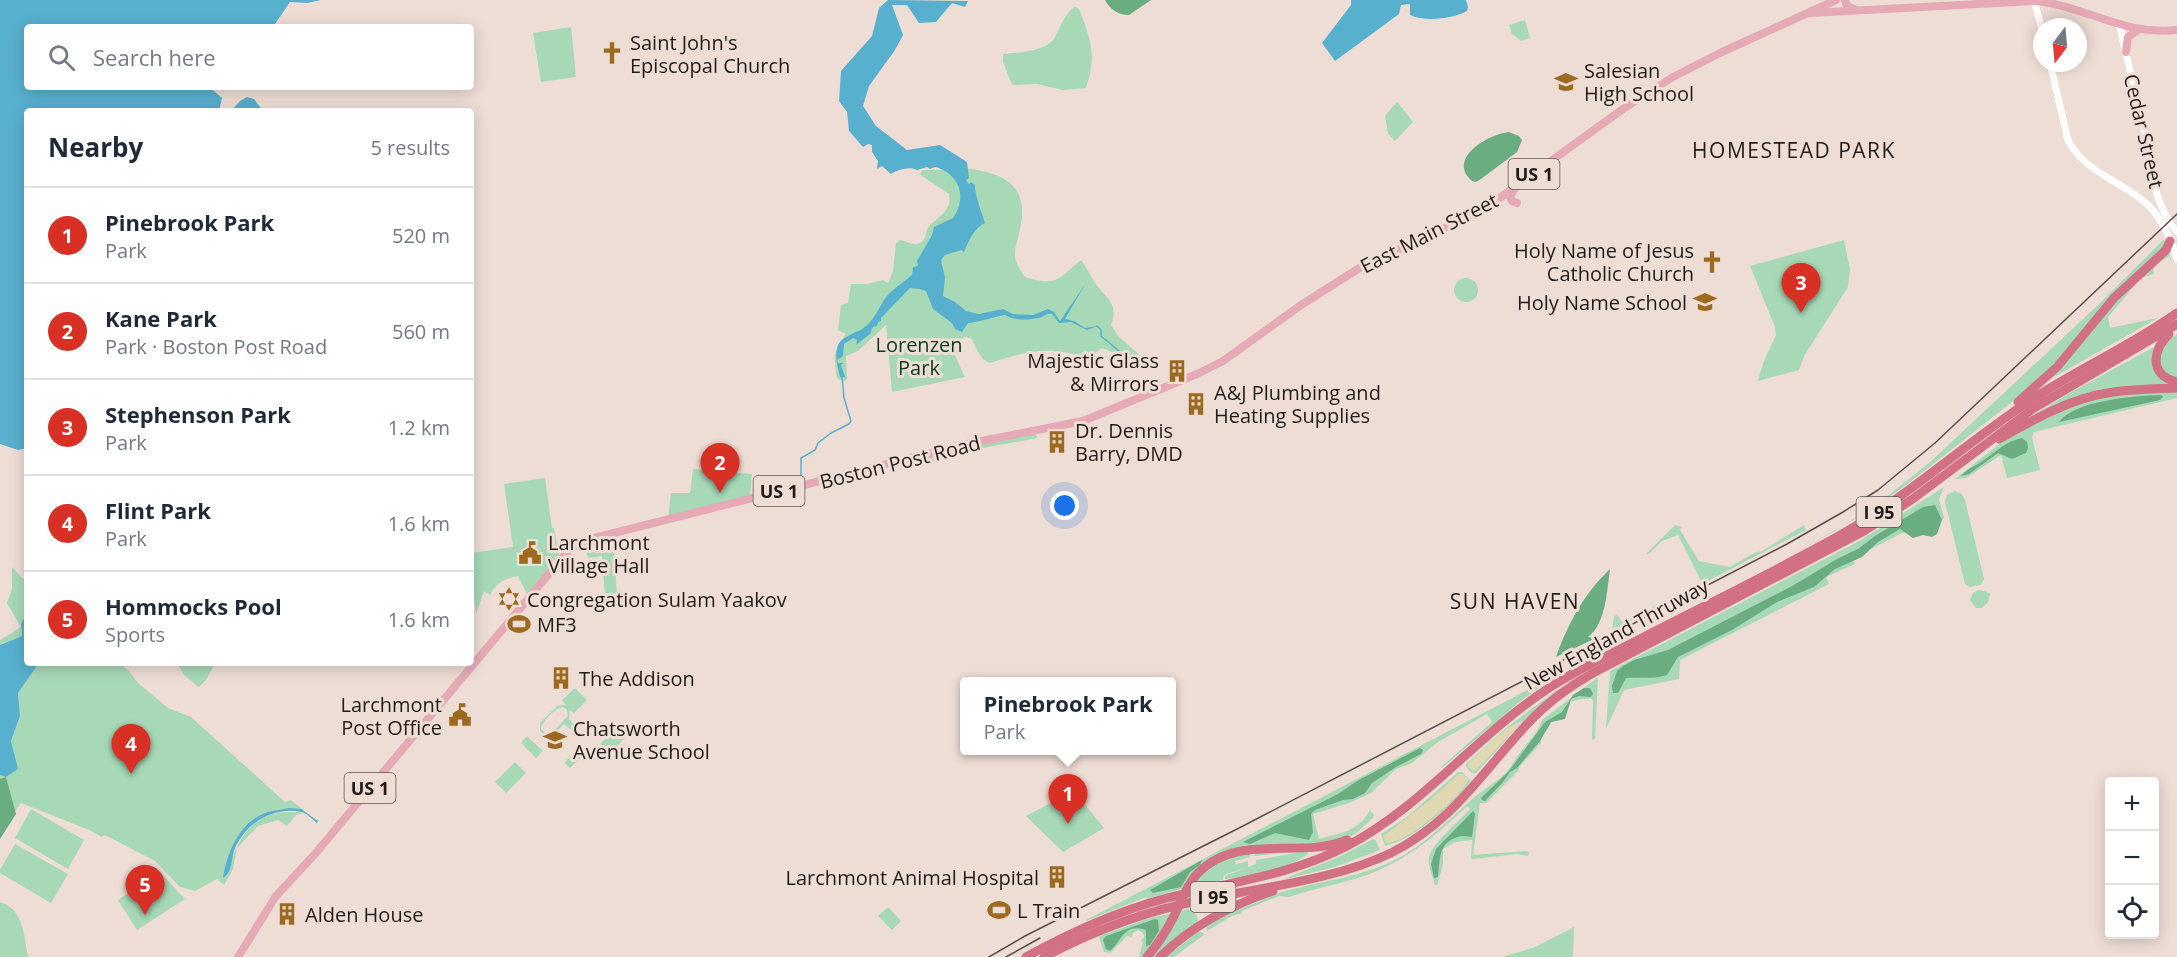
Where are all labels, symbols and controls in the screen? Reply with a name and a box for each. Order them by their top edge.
north arrow [2033,18,2087,72]
search box [24,24,474,90]
place label: Saint John's Episcopal Church [630,29,790,79]
church icon: Saint John's Episcopal Church [599,40,625,66]
icon: search [45,41,78,74]
text: Search here [93,42,216,72]
place label: Salesian High School [1584,57,1694,107]
school or university icon: Salesian High School [1553,69,1579,95]
street label: Cedar Street [2118,71,2170,191]
text: Nearby [48,129,143,165]
text: 5 results [370,134,450,161]
district label: HOMESTEAD PARK [1692,136,1896,164]
road number: US 1 [1508,159,1559,189]
street label: East Main Street [1355,187,1503,279]
text: Pinebrook Park [105,207,274,237]
text: 1 [62,222,73,249]
text: 520 m [392,222,450,249]
text: Park [105,237,147,264]
place label: Holy Name of Jesus Catholic Church [1514,237,1694,287]
church icon: Holy Name of Jesus Catholic Church [1699,249,1725,275]
pin: 3 [1782,264,1820,313]
place label: Holy Name School [1517,289,1687,316]
school or university icon: Holy Name School [1692,289,1718,315]
text: Kane Park [105,303,217,333]
text: 2 [62,318,73,345]
text: 560 m [392,318,450,345]
park label: Lorenzen Park [875,331,963,381]
text: Park · Boston Post Road [105,333,327,360]
place label: Majestic Glass & Mirrors [1027,347,1159,397]
building icon: Majestic Glass & Mirrors [1164,358,1190,384]
place label: A&J Plumbing and Heating Supplies [1214,379,1381,429]
building icon: A&J Plumbing and Heating Supplies [1183,391,1209,417]
text: Stephenson Park [105,399,291,429]
text: 3 [62,414,73,441]
text: 1.2 km [388,414,450,441]
place label: Dr. Dennis Barry, DMD [1075,417,1183,467]
text: Park [105,429,147,456]
street label: Boston Post Road [817,429,983,495]
building icon: Dr. Dennis Barry, DMD [1044,429,1070,455]
pin: 2 [700,444,740,493]
road number: US 1 [754,476,804,506]
your location [1050,491,1079,520]
text: Flint Park [105,495,211,525]
road number: I 95 [1856,497,1902,527]
text: 4 [62,510,73,537]
text: 1.6 km [388,510,450,537]
text: Park [105,525,147,552]
place label: Larchmont Village Hall [548,529,650,579]
public building icon: Larchmont Village Hall [517,540,543,566]
street label: New England Thruway [1519,571,1714,696]
synagogue icon: Congregation Sulam Yaakov [496,586,522,612]
place label: Congregation Sulam Yaakov [527,586,787,613]
district label: SUN HAVEN [1450,587,1580,615]
text: Hommocks Pool [105,591,282,621]
text: 5 [62,606,73,633]
text: 1.6 km [388,606,450,633]
sports icon: MF3 [506,611,532,637]
place label: MF3 [537,611,577,638]
text: Sports [105,621,165,648]
building icon: The Addison [548,665,574,691]
place label: The Addison [579,665,695,692]
popup [960,677,1176,755]
text: Pinebrook Park [983,688,1153,718]
place label: Larchmont Post Office [340,691,442,741]
public building icon: Larchmont Post Office [447,702,473,728]
place label: Chatsworth Avenue School [573,715,710,765]
text: Park [983,718,1025,745]
pin: 4 [112,724,150,774]
school or university icon: Chatsworth Avenue School [542,727,568,753]
road number: US 1 [344,773,395,803]
pin: 1 [1048,774,1088,824]
map controls [2105,777,2159,939]
button: + [2105,777,2159,831]
button: − [2105,831,2159,885]
place label: Larchmont Animal Hospital [786,864,1039,891]
building icon: Larchmont Animal Hospital [1044,864,1070,890]
pin: 5 [126,866,164,915]
road number: I 95 [1190,882,1236,912]
button: locate [2105,885,2159,939]
sports icon: L Train [986,897,1012,923]
place label: L Train [1017,897,1080,924]
building icon: Alden House [274,901,300,927]
place label: Alden House [305,901,423,928]

